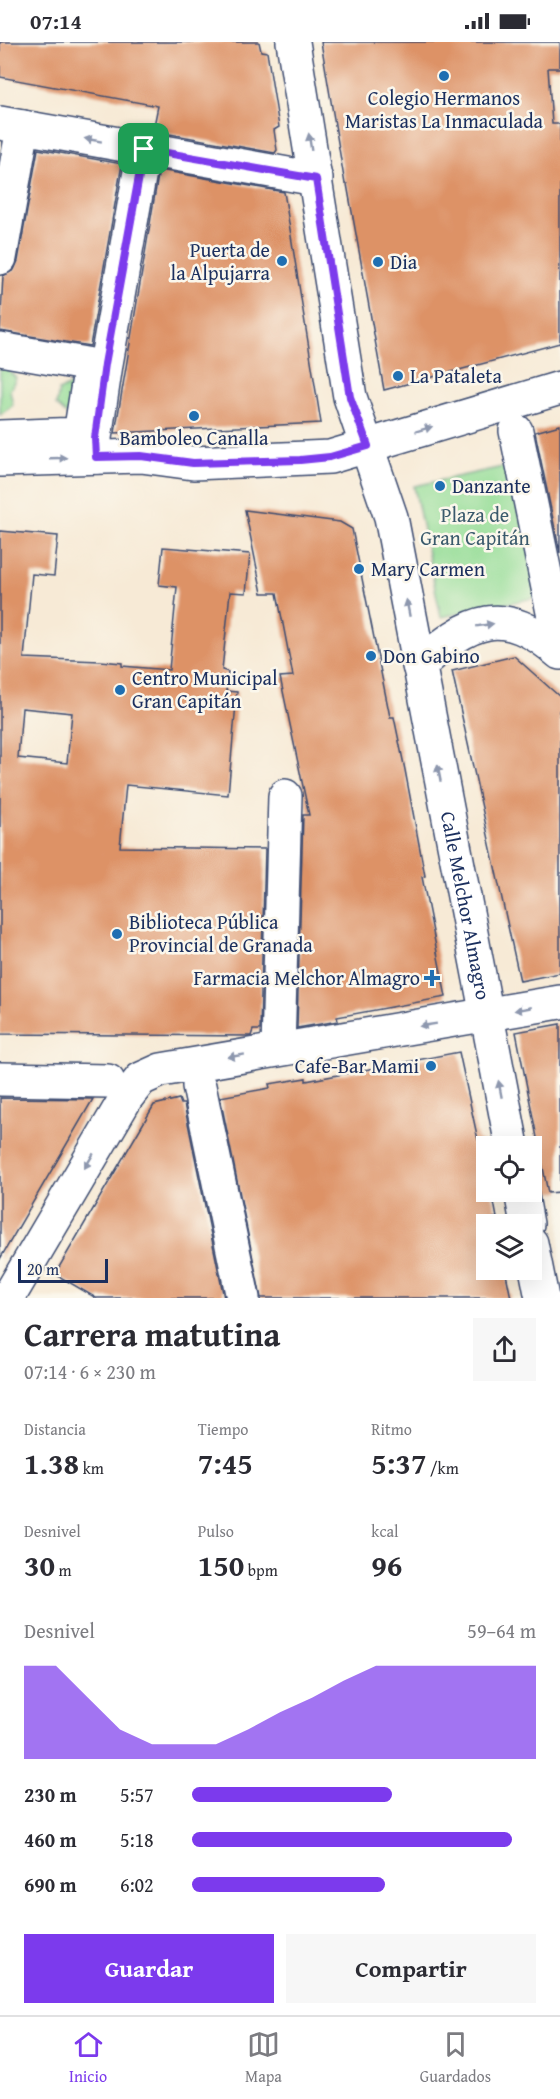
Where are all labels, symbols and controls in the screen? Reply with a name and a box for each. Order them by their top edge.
text: 07:14 [30,5,82,37]
marker: Colegio Hermanos Maristas La Inmaculada [437,69,451,83]
place label: Colegio Hermanos Maristas La Inmaculada [345,83,544,135]
pin [118,123,169,174]
icon: arrive [127,132,160,165]
one-way arrow [305,132,314,151]
one-way arrow [83,135,102,144]
place label: Puerta de la Alpujarra [171,235,271,287]
place label: Dia [390,247,418,276]
marker: Puerta de la Alpujarra [275,254,289,268]
marker: Dia [371,255,385,269]
place label: La Pataleta [410,361,502,390]
marker: La Pataleta [391,369,405,383]
marker: Bamboleo Canalla [187,409,201,423]
place label: Bamboleo Canalla [120,423,269,452]
one-way arrow [415,424,433,433]
one-way arrow [49,453,68,463]
place label: Danzante [452,471,531,500]
marker: Danzante [433,479,447,493]
park label: Plaza de Gran Capitán [420,500,530,552]
place label: Mary Carmen [371,554,485,583]
marker: Mary Carmen [352,562,366,576]
one-way arrow [403,599,412,618]
one-way arrow [476,620,495,629]
place label: Don Gabino [383,641,480,670]
marker: Don Gabino [364,649,378,663]
place label: Centro Municipal Gran Capitán [132,663,278,715]
marker: Centro Municipal Gran Capitán [113,683,127,697]
one-way arrow [435,764,444,783]
street label: Calle Melchor Almagro [434,809,499,1002]
place label: Biblioteca Pública Provincial de Granada [129,907,313,959]
marker: Biblioteca Pública Provincial de Granada [110,927,124,941]
place label: Farmacia Melchor Almagro [194,963,420,992]
marker: Farmacia Melchor Almagro [425,971,439,985]
one-way arrow [513,1005,532,1014]
one-way arrow [418,1021,437,1030]
place label: Cafe-Bar Mami [295,1051,419,1080]
one-way arrow [226,1052,245,1061]
marker: Cafe-Bar Mami [424,1059,438,1073]
one-way arrow [495,1079,504,1098]
map controls [476,1136,542,1280]
button: locate [476,1136,542,1202]
one-way arrow [84,1153,94,1170]
button: layers [476,1214,542,1280]
scale bar [18,1256,108,1284]
text: 20 m [27,1257,59,1281]
text: Carrera matutina [24,1310,280,1358]
button: share [473,1318,536,1381]
text: 07:14 · 6 × 230 m [24,1357,156,1386]
text: Distancia [24,1417,86,1441]
text: Tiempo [198,1417,249,1441]
text: Ritmo [371,1417,412,1441]
text: 1.38 [24,1441,79,1485]
text: 7:45 [198,1441,253,1485]
text: 5:37 [371,1441,426,1485]
text: km [79,1456,104,1480]
text: /km [426,1456,459,1480]
text: Desnivel [24,1519,81,1543]
text: Pulso [198,1519,234,1543]
text: kcal [371,1519,399,1543]
text: 30 [24,1543,55,1587]
text: 150 [198,1543,244,1587]
text: 96 [371,1543,402,1587]
text: m [55,1558,72,1582]
text: bpm [244,1558,278,1582]
text: Desnivel [24,1616,95,1645]
text: 59–64 m [467,1616,536,1645]
text: 230 m [24,1780,77,1809]
text: 5:57 [120,1780,154,1809]
text: 460 m [24,1825,77,1854]
text: 5:18 [120,1825,154,1854]
text: 690 m [24,1870,77,1899]
text: 6:02 [120,1870,154,1899]
button: Guardar [24,1934,274,2003]
button: Compartir [286,1934,536,2003]
tab: Inicio [69,2028,107,2088]
tab: Mapa [245,2028,282,2088]
tab: Guardados [420,2028,491,2088]

